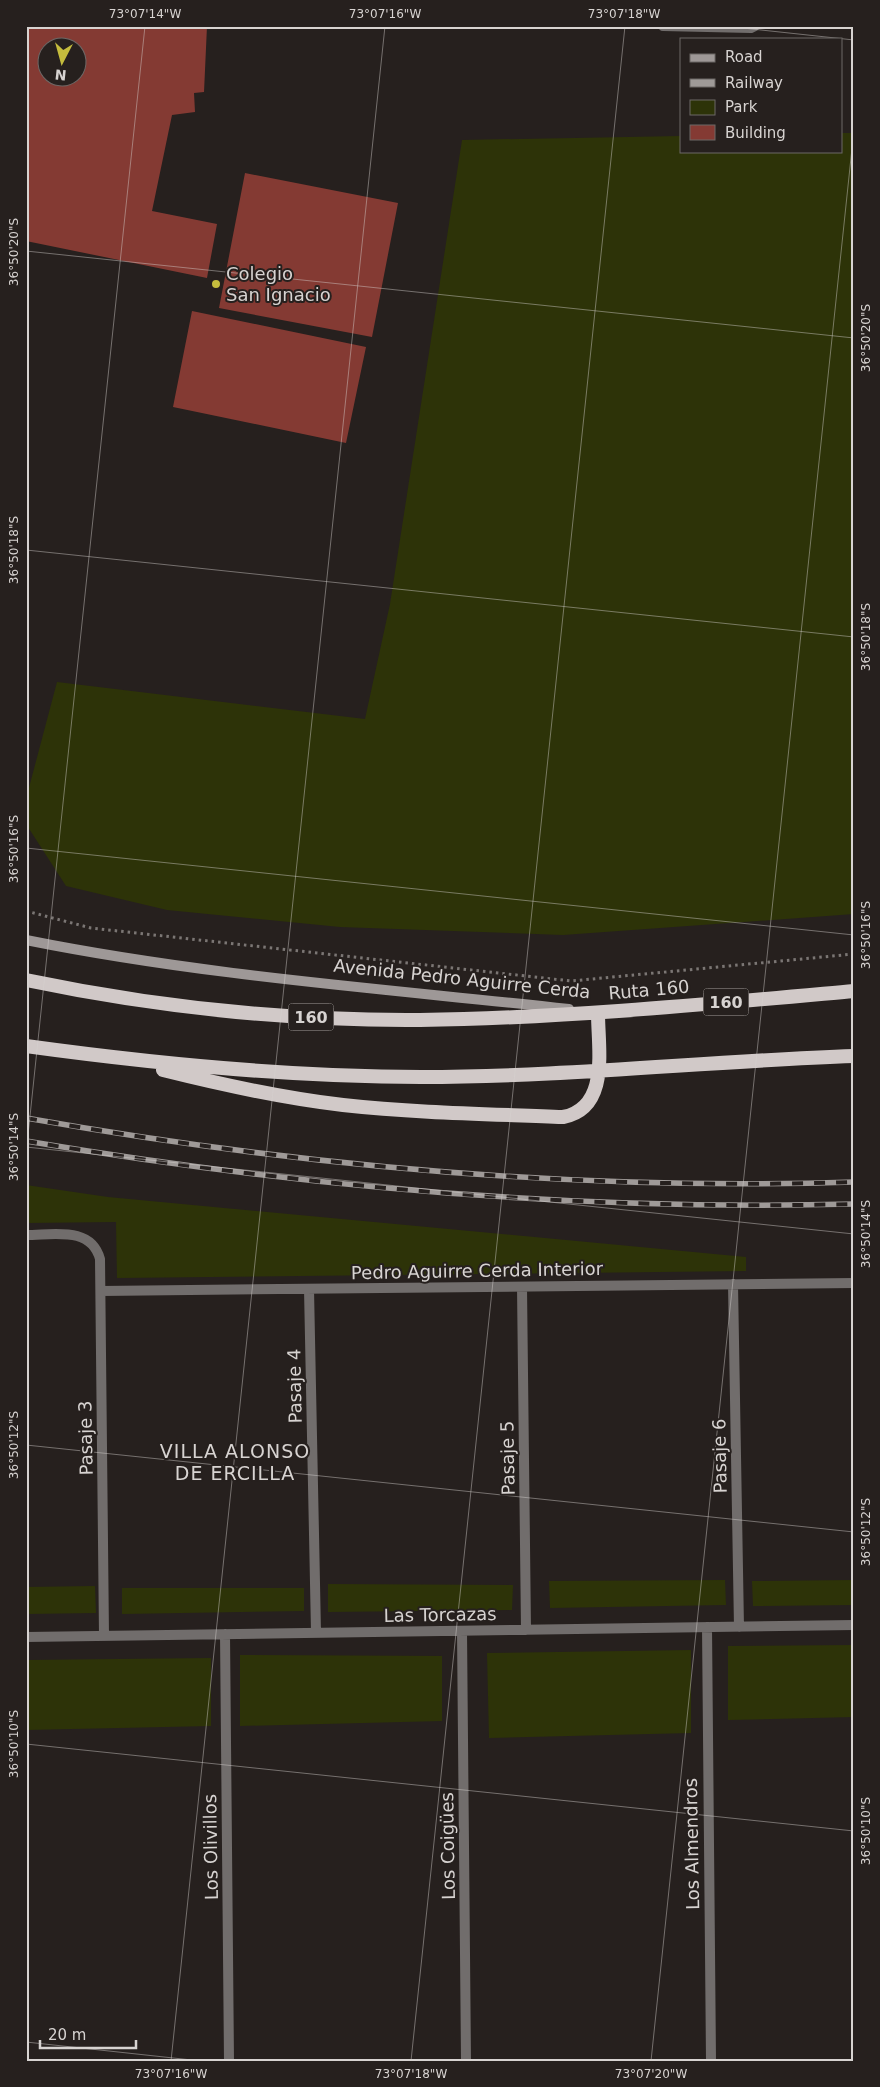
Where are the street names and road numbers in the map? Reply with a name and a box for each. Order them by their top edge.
street label: Avenida Pedro Aguirre Cerda [333,955,592,1002]
street label: Ruta 160 [608,975,690,1004]
road number: 160 [704,989,748,1016]
road number: 160 [288,1004,334,1030]
street label: Pedro Aguirre Cerda Interior [351,1258,604,1283]
street label: Pasaje 4 [283,1348,306,1424]
street label: Pasaje 3 [74,1400,97,1476]
street label: Pasaje 6 [708,1418,731,1494]
street label: Pasaje 5 [496,1420,519,1496]
street label: Las Torcazas [383,1603,497,1626]
street label: Los Almendros [680,1778,703,1910]
street label: Los Coigües [436,1792,459,1900]
street label: Los Olivillos [199,1794,222,1900]

